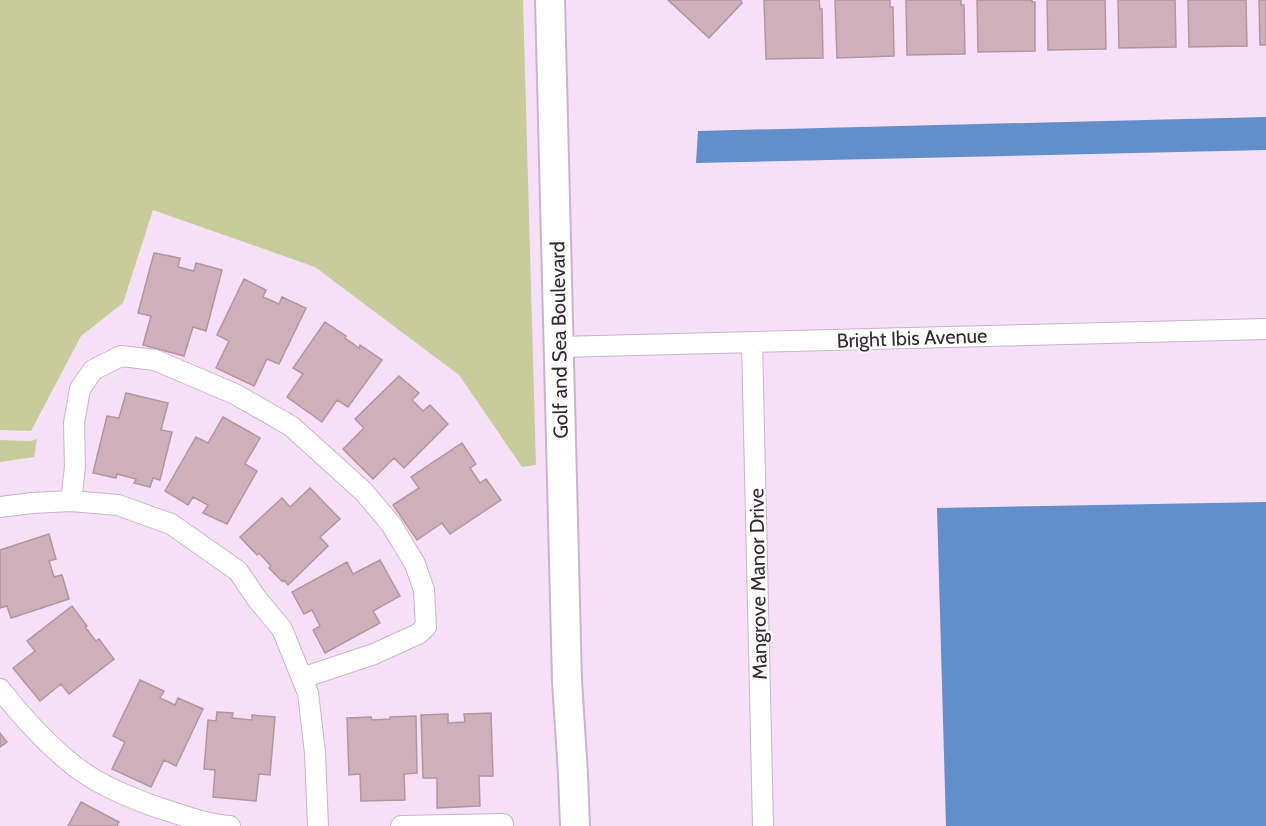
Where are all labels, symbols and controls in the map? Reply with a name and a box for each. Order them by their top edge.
street label: Golf and Sea Boulevard [545,241,573,439]
street label: Bright Ibis Avenue [836,323,988,353]
street label: Mangrove Manor Drive [744,488,772,680]

